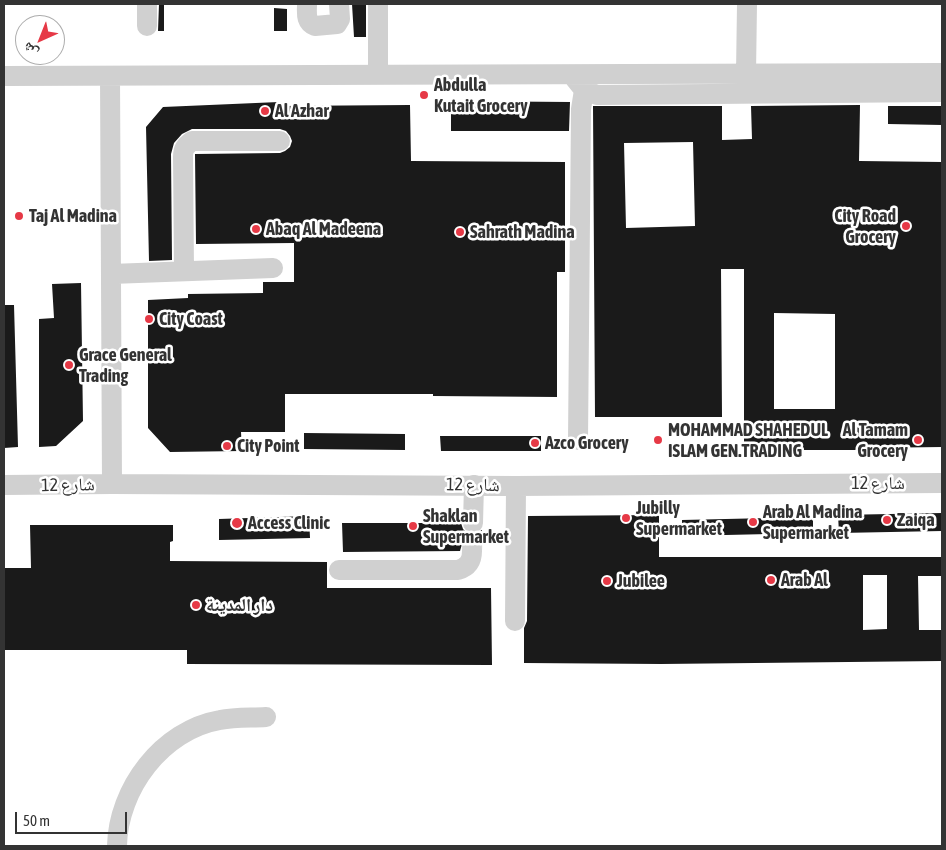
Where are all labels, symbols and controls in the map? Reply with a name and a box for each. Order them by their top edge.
north arrow [15,15,65,65]
text: ش [19,39,41,61]
place label: Abdulla Kutait Grocery [434,74,528,116]
marker: Abdulla Kutait Grocery [418,89,430,101]
place label: Al Azhar [275,100,329,122]
marker: Al Azhar [259,105,271,117]
place label: Taj Al Madina [29,205,117,227]
place label: City Road Grocery [834,205,896,248]
marker: Taj Al Madina [13,210,25,222]
place label: Abaq Al Madeena [266,218,381,240]
marker: City Road Grocery [900,220,912,232]
place label: Sahrath Madina [470,221,575,243]
marker: Abaq Al Madeena [250,223,262,235]
marker: Sahrath Madina [454,226,466,238]
place label: City Coast [159,308,223,330]
marker: City Coast [143,313,155,325]
place label: Grace General Trading [79,344,172,386]
marker: Grace General Trading [63,359,75,371]
place label: MOHAMMAD SHAHEDUL ISLAM GEN.TRADING [668,419,828,462]
place label: Al Tamam Grocery [843,419,908,462]
place label: Azco Grocery [545,432,629,454]
marker: MOHAMMAD SHAHEDUL ISLAM GEN.TRADING [652,434,664,446]
marker: Al Tamam Grocery [912,434,924,446]
place label: City Point [237,435,299,457]
marker: Azco Grocery [529,437,541,449]
marker: City Point [221,440,233,452]
street label: شارع 12 [851,472,905,494]
street label: شارع 12 [41,474,95,496]
street label: شارع 12 [446,474,500,496]
place label: Jubilly Supermarket [636,497,722,540]
place label: Arab Al Madina Supermarket [763,501,862,544]
place label: Shaklan Supermarket [423,505,509,548]
place label: Zaiqa [897,509,935,531]
place label: Access Clinic [248,512,330,534]
marker: Jubilly Supermarket [620,512,632,524]
marker: Zaiqa [881,514,893,526]
marker: Access Clinic [230,516,244,530]
marker: Arab Al Madina Supermarket [747,516,759,528]
marker: Shaklan Supermarket [407,520,419,532]
place label: Arab Al [781,569,828,591]
place label: Jubilee [617,570,665,592]
marker: Arab Al [765,574,777,586]
marker: Jubilee [601,575,613,587]
place label: دار المدينة [206,594,273,616]
marker: دار المدينة [190,599,202,611]
scale bar [18,802,130,834]
text: 50 m [23,812,50,829]

